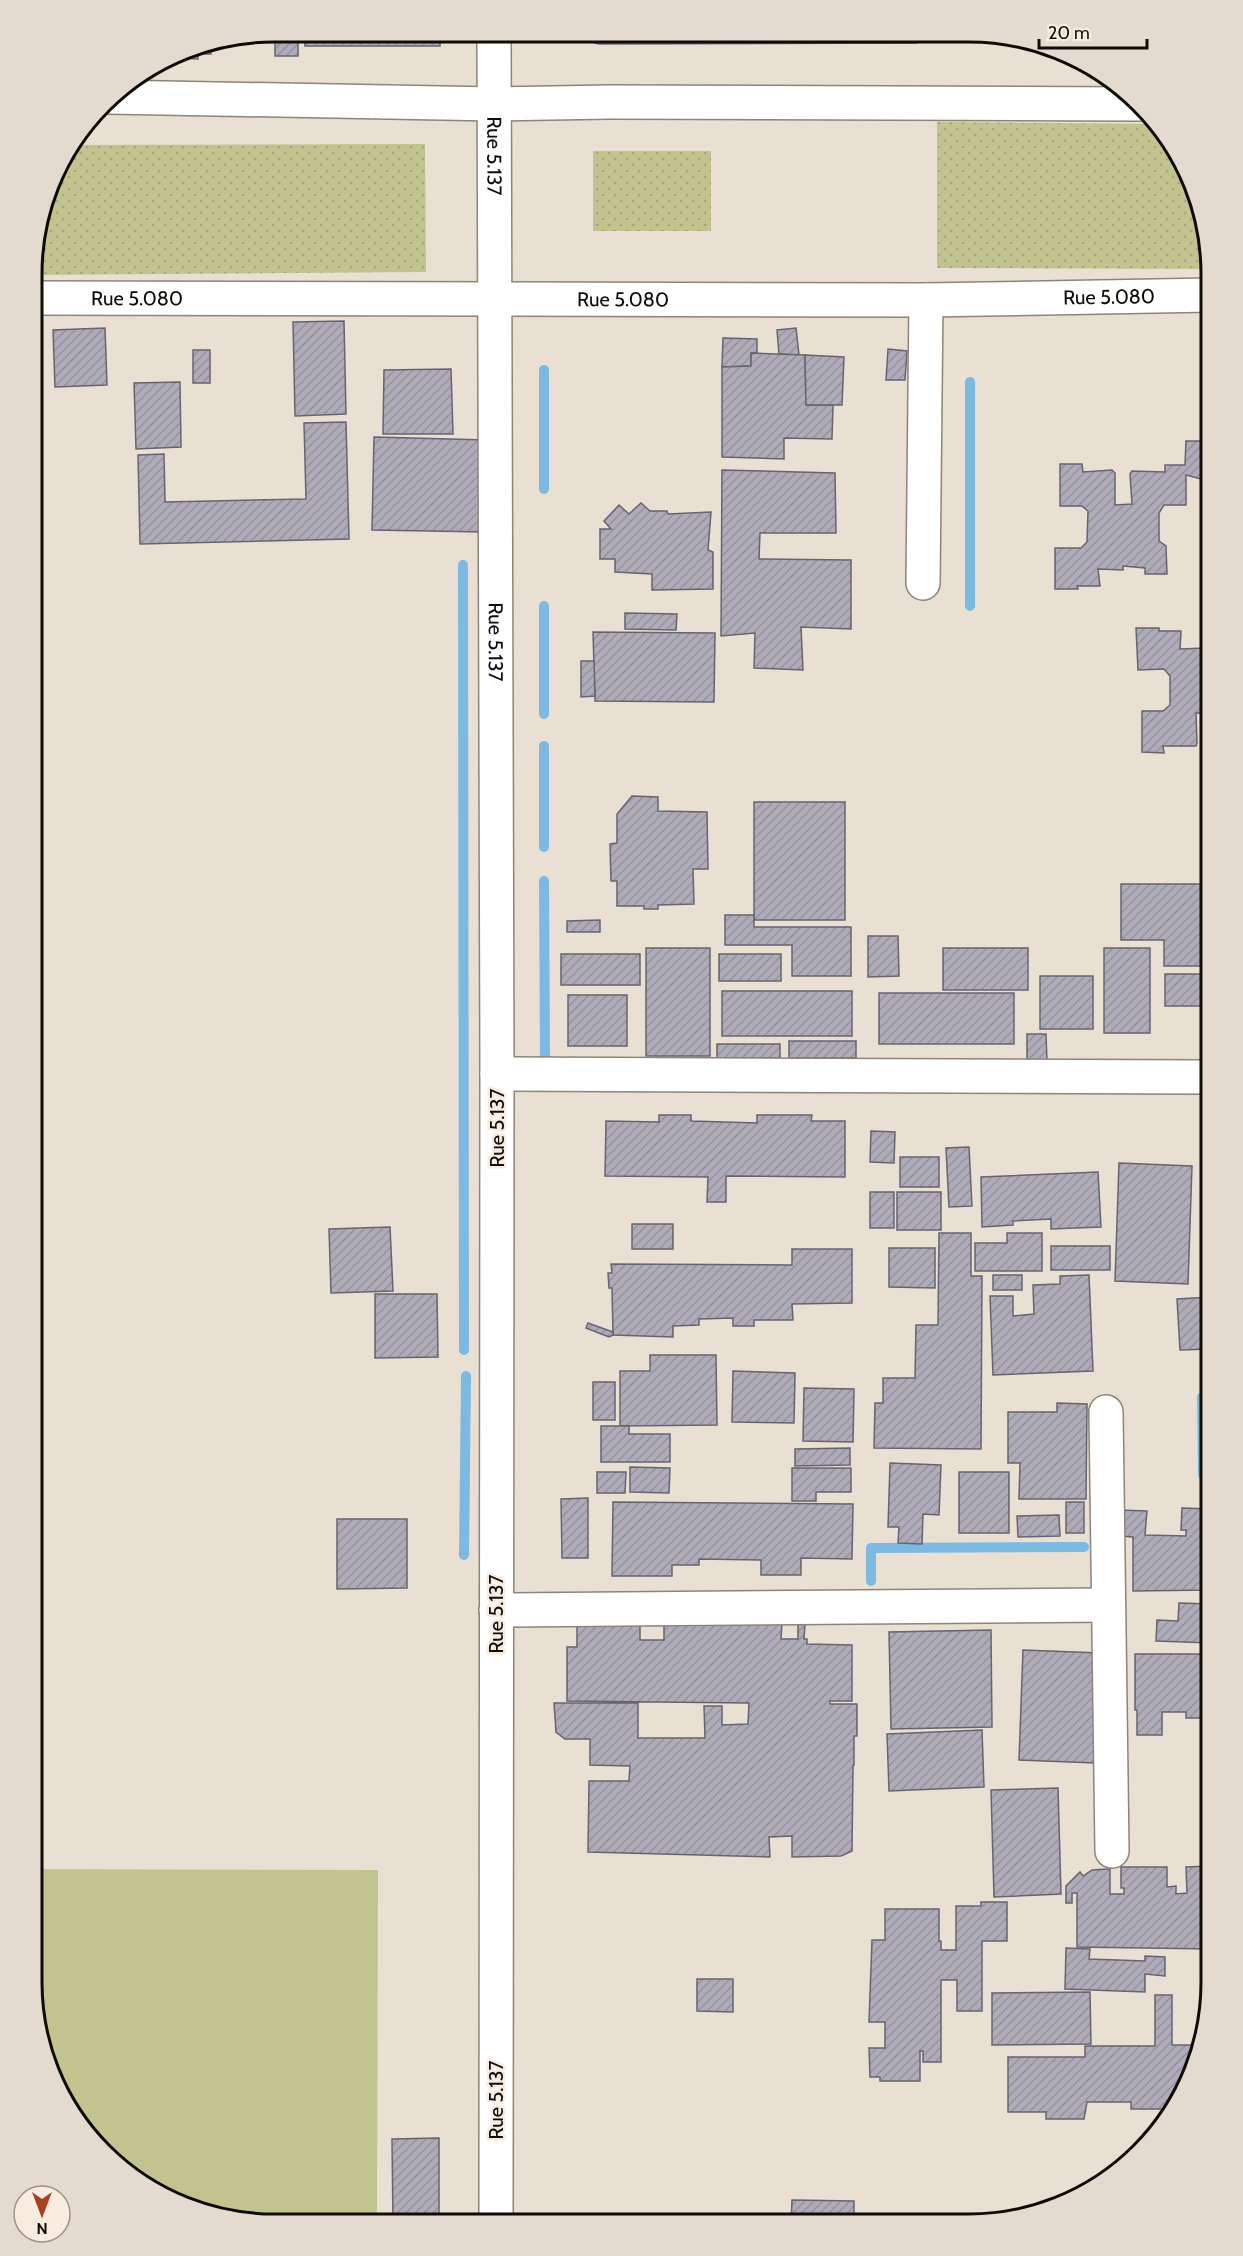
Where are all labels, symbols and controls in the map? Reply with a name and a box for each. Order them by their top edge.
scale bar [1039,12,1147,50]
text: 20 m [1048,22,1090,44]
street label: Rue 5.137 [482,116,506,196]
street label: Rue 5.080 [1063,284,1155,310]
street label: Rue 5.080 [91,286,183,310]
street label: Rue 5.080 [577,287,669,311]
street label: Rue 5.137 [484,602,508,682]
street label: Rue 5.137 [485,1088,509,1168]
street label: Rue 5.137 [484,1574,508,1654]
street label: Rue 5.137 [484,2060,508,2140]
north arrow [12,2184,72,2244]
text: N [36,2219,48,2238]

